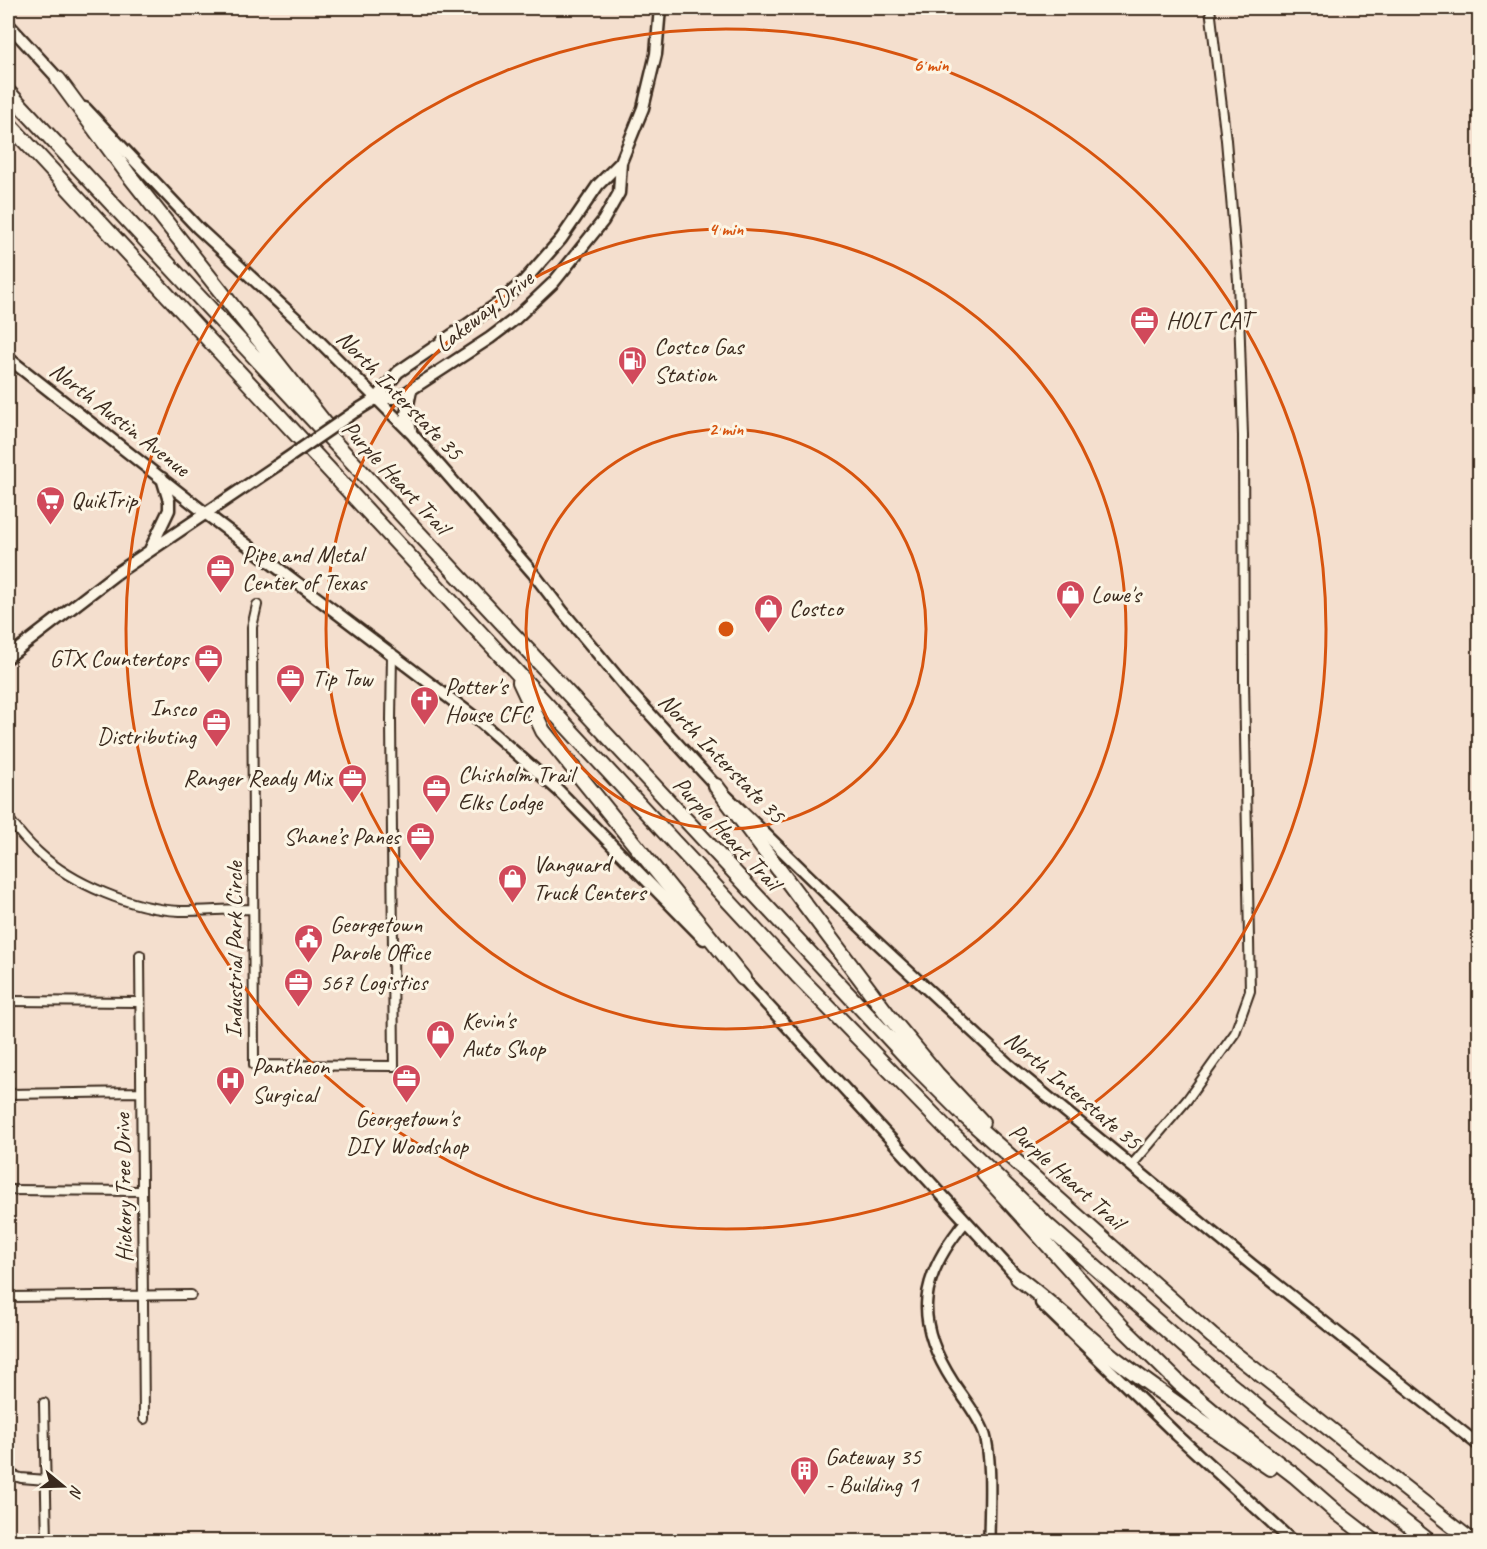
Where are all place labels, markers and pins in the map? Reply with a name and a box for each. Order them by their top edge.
office icon: HOLT CAT [1129,304,1161,346]
place label: HOLT CAT [1166,305,1257,335]
place label: Costco Gas Station [654,331,746,389]
fuel station icon: Costco Gas Station [617,344,649,386]
supermarket icon: QuikTrip [34,484,66,526]
place label: QuikTrip [71,485,139,515]
place label: Pipe and Metal Center of Texas [242,539,368,597]
office icon: Pipe and Metal Center of Texas [205,552,237,594]
shop icon: Lowe's [1054,578,1086,620]
place label: Lowe's [1091,579,1143,609]
shop icon: Costco [752,592,784,634]
place label: Costco [789,593,845,623]
centre of rings [716,619,736,639]
office icon: GTX Countertops [193,642,225,684]
place label: GTX Countertops [49,643,190,673]
office icon: Tip Tow [275,662,307,704]
place label: Tip Tow [312,663,374,693]
place label: Potter's House CFC [445,671,534,729]
church icon: Potter's House CFC [408,684,440,726]
place label: Insco Distributing [97,693,198,751]
office icon: Insco Distributing [201,706,233,748]
place label: Chisholm Trail Elks Lodge [458,759,578,817]
office icon: Ranger Ready Mix [337,762,369,804]
place label: Ranger Ready Mix [183,763,334,793]
office icon: Chisholm Trail Elks Lodge [421,772,453,814]
office icon: Shane’s Panes [405,820,437,862]
place label: Shane’s Panes [283,821,402,851]
place label: Vanguard Truck Centers [533,849,648,907]
shop icon: Vanguard Truck Centers [496,862,528,904]
place label: Georgetown Parole Office [330,909,432,967]
public building icon: Georgetown Parole Office [293,922,325,964]
office icon: 567 Logistics [283,966,315,1008]
place label: 567 Logistics [320,967,429,997]
place label: Kevin's Auto Shop [462,1005,547,1063]
shop icon: Kevin's Auto Shop [425,1018,457,1060]
place label: Pantheon Surgical [252,1051,331,1109]
office icon: Georgetown's DIY Woodshop [391,1062,423,1104]
hospital icon: Pantheon Surgical [215,1064,247,1106]
place label: Georgetown's DIY Woodshop [346,1103,469,1161]
place label: Gateway 35 - Building 1 [825,1441,922,1499]
building icon: Gateway 35 - Building 1 [788,1454,820,1496]

